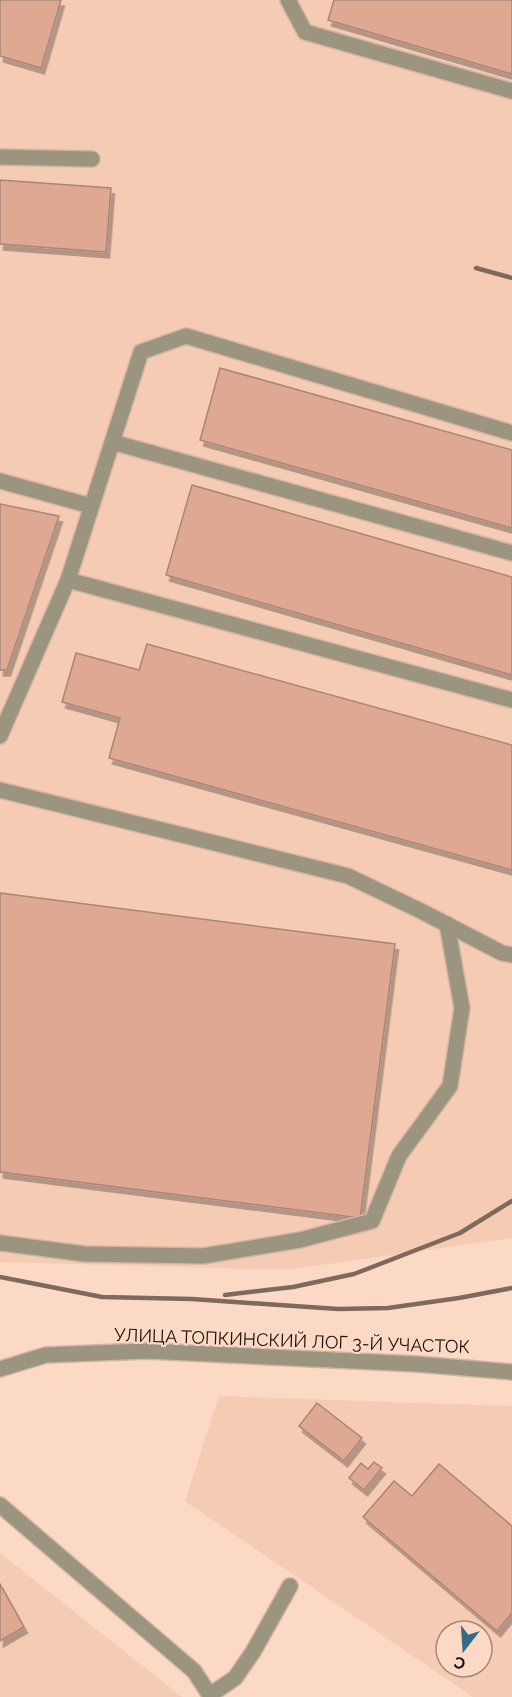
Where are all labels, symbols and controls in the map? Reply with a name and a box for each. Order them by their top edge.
street label: УЛИЦА ТОПКИНСКИЙ ЛОГ 3-Й УЧАСТОК [114,1324,470,1357]
north arrow [434,1619,494,1679]
text: С [452,1652,468,1674]

